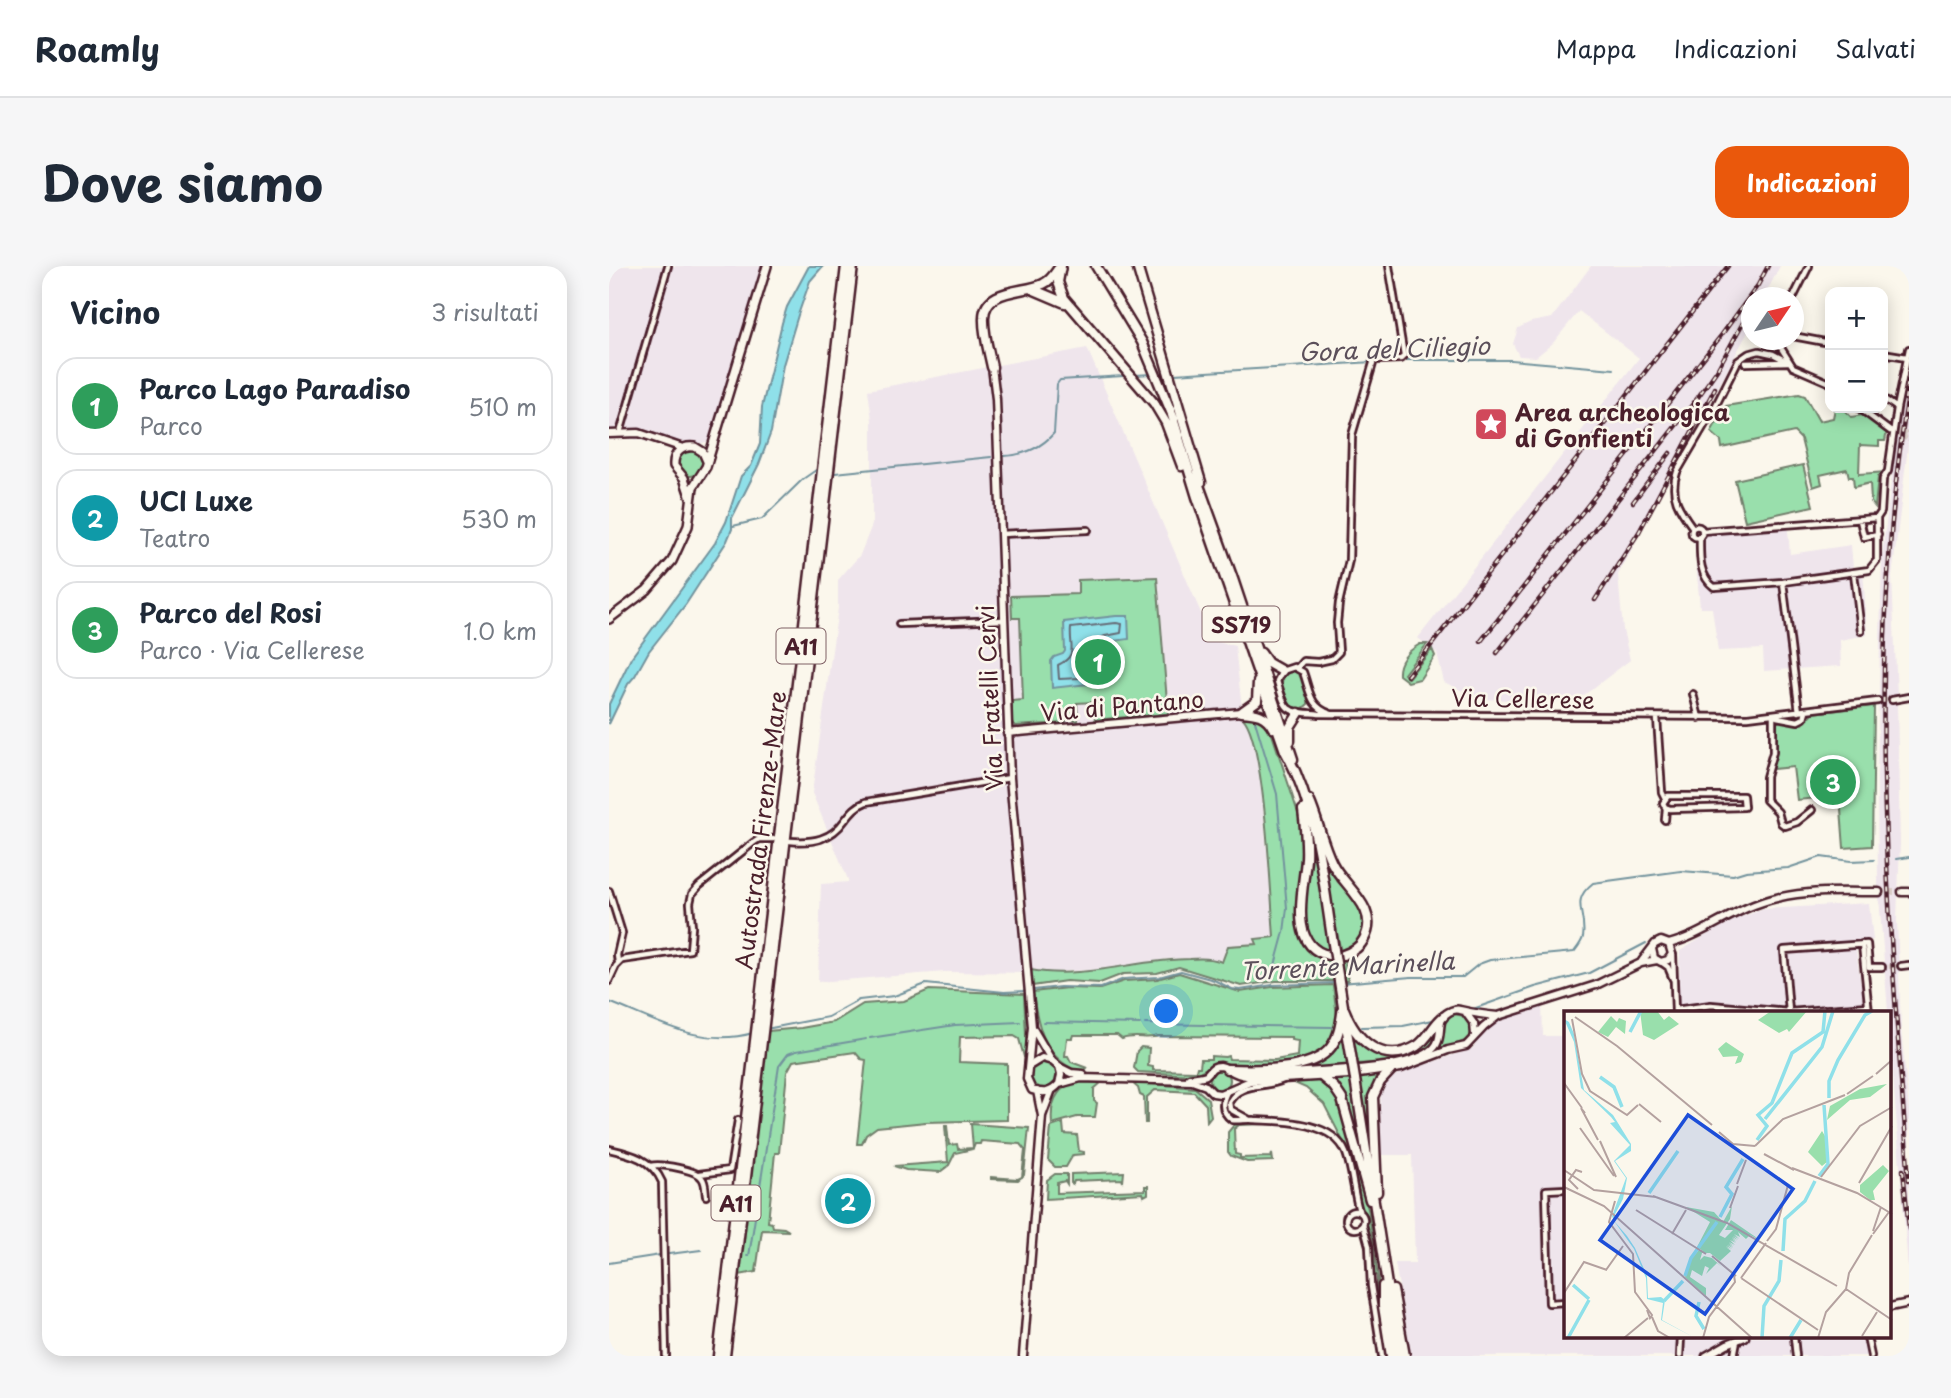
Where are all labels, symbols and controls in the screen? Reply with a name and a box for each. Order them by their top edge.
text: Roamly [35,23,160,73]
text: Mappa [1556,30,1636,66]
text: Indicazioni [1674,30,1797,66]
text: Salvati [1835,30,1916,66]
text: Dove siamo [42,145,323,219]
button: Indicazioni [1715,146,1909,218]
north arrow [1741,287,1804,350]
map controls [1825,287,1888,413]
button: + [1825,287,1888,350]
text: Vicino [70,289,160,334]
text: 3 risultati [431,294,539,329]
water label: Gora del Ciliegio [1298,327,1492,369]
button: − [1825,350,1888,413]
text: Parco Lago Paradiso [139,369,410,408]
text: 1 [90,389,101,424]
text: 510 m [468,389,537,424]
place label: Area archeologica di Gonfienti [1515,394,1730,455]
place icon: Area archeologica di Gonfienti [1472,405,1510,443]
text: Parco [139,408,203,443]
text: UCI Luxe [139,481,253,520]
text: 2 [87,501,103,536]
text: 530 m [461,501,537,536]
text: Teatro [139,520,210,555]
text: Parco del Rosi [139,593,322,632]
street label: Via Fratelli Cervi [967,604,1011,792]
road number: SS719 [1203,606,1279,642]
text: 3 [87,613,103,648]
text: 1.0 km [464,613,537,648]
road number: A11 [777,628,825,664]
text: Parco · Via Cellerese [139,632,365,667]
pin: 1 [1075,636,1121,688]
street label: Via Cellerese [1451,679,1595,717]
street label: Via di Pantano [1039,680,1205,730]
street label: Autostrada Firenze-Mare [726,689,794,971]
pin: 3 [1810,756,1856,808]
water label: Torrente Marinella [1239,941,1456,989]
your location [1149,994,1183,1028]
inset map [1564,1011,1891,1338]
pin: 2 [825,1175,871,1227]
road number: A11 [711,1186,761,1220]

